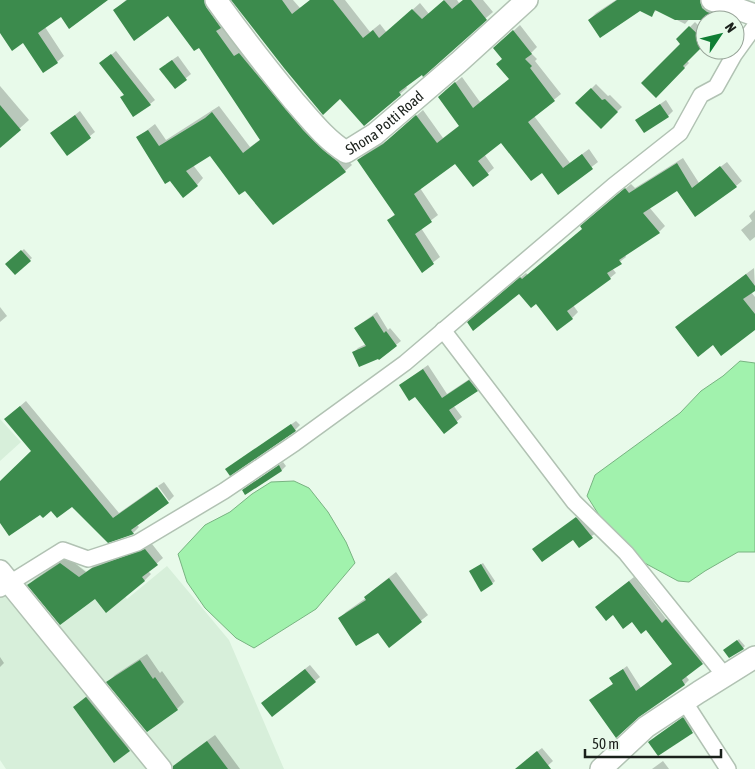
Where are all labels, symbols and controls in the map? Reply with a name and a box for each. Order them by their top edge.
north arrow [695,10,745,60]
text: N [722,20,740,36]
street label: Shona Potti Road [342,87,427,158]
scale bar [585,726,721,758]
text: 50 m [592,735,619,752]

